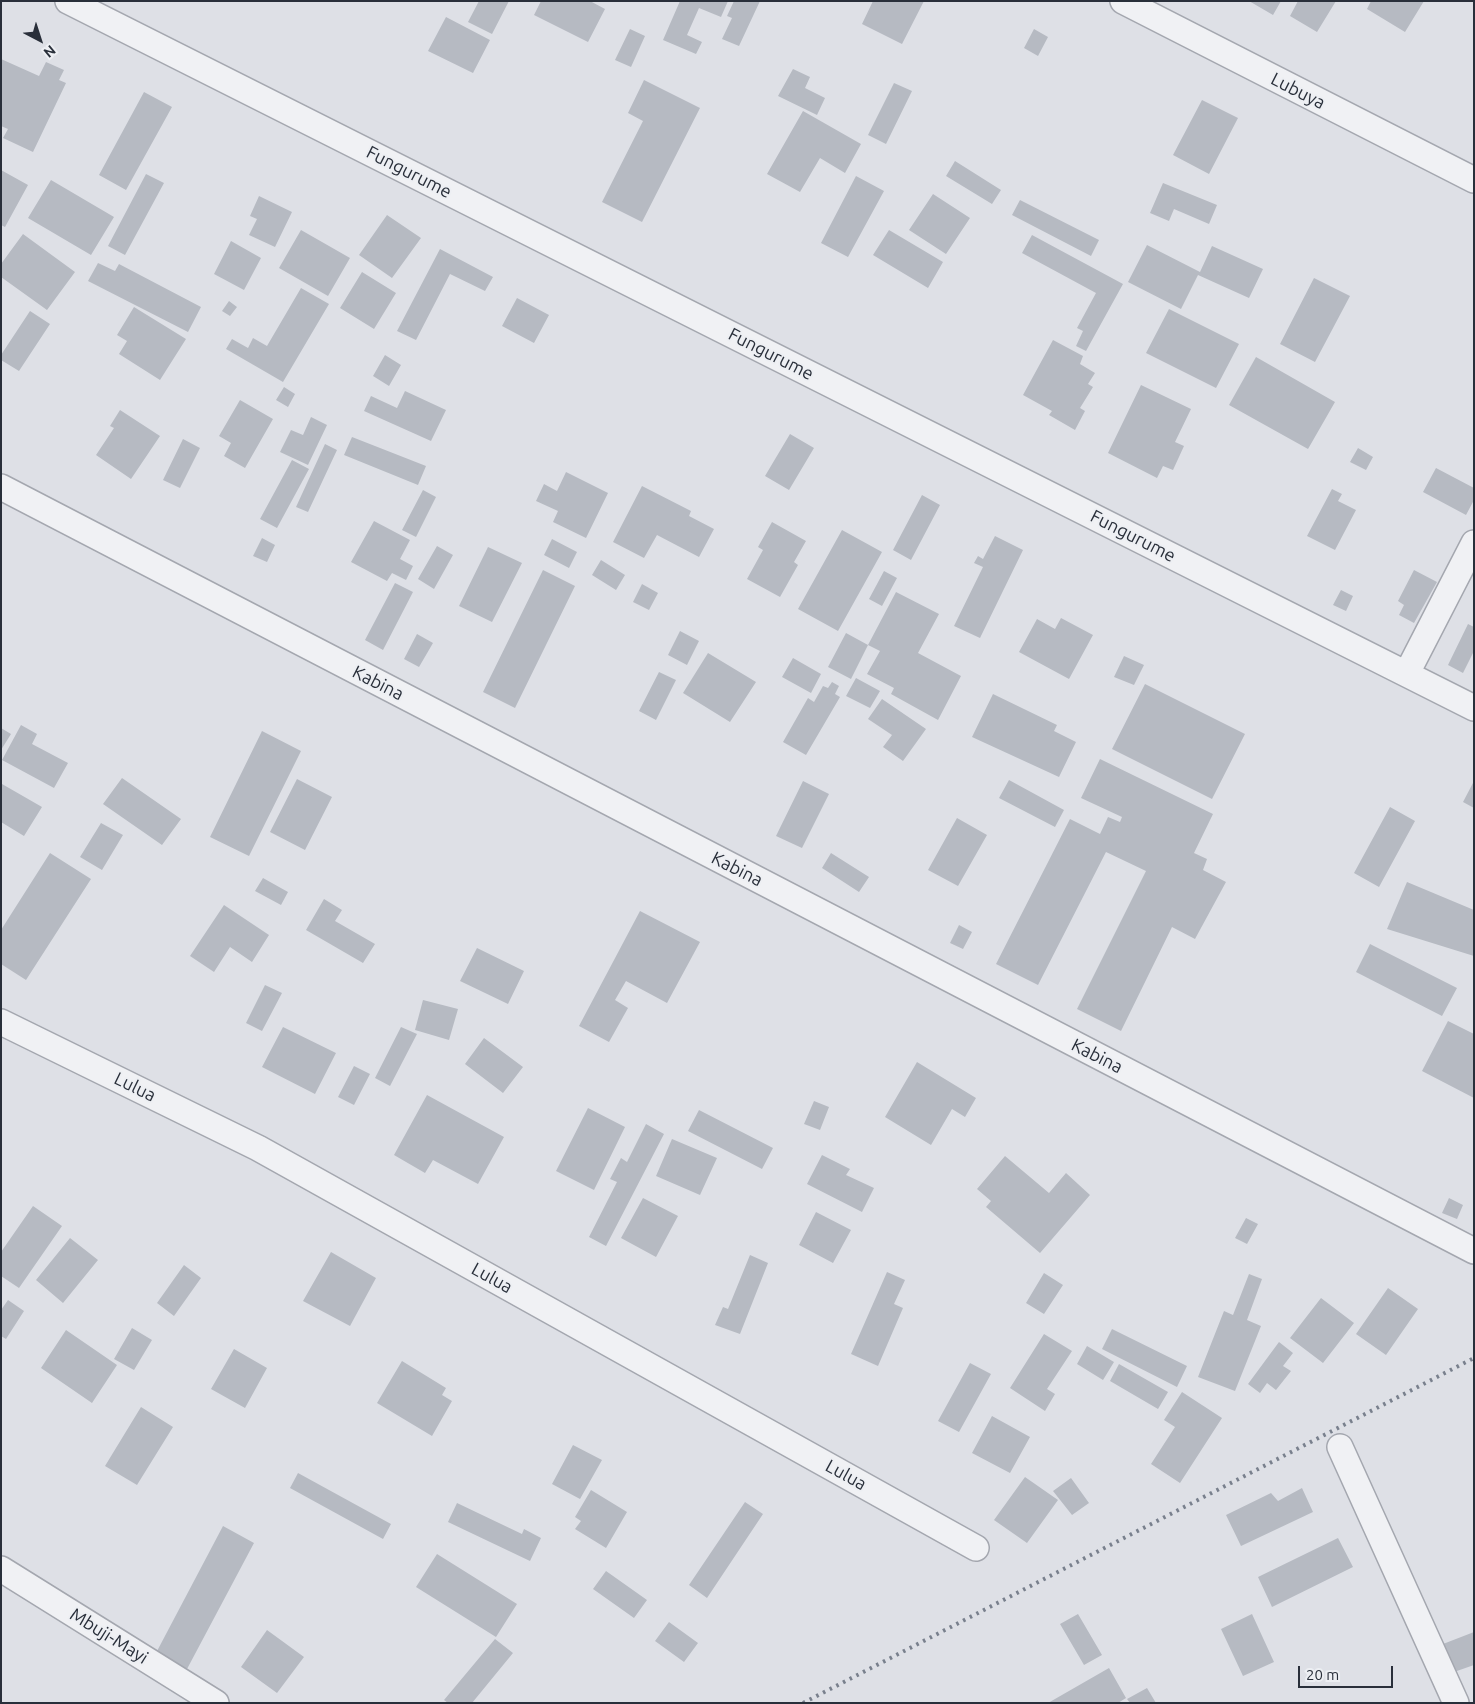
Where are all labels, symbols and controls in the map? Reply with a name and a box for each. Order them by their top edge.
north arrow [15,15,65,65]
text: N [41,42,59,61]
street label: Lubuya [1267,68,1329,114]
street label: Fungurume [363,141,455,203]
street label: Fungurume [725,323,817,385]
street label: Fungurume [1087,505,1179,567]
street label: Kabina [349,661,407,705]
street label: Kabina [708,847,766,891]
street label: Kabina [1068,1034,1126,1078]
street label: Lulua [111,1068,159,1106]
street label: Lulua [468,1258,516,1298]
street label: Lulua [822,1455,870,1495]
street label: Mbuji-Mayi [66,1603,152,1669]
scale bar [1300,1656,1395,1688]
text: 20 m [1306,1666,1339,1683]

